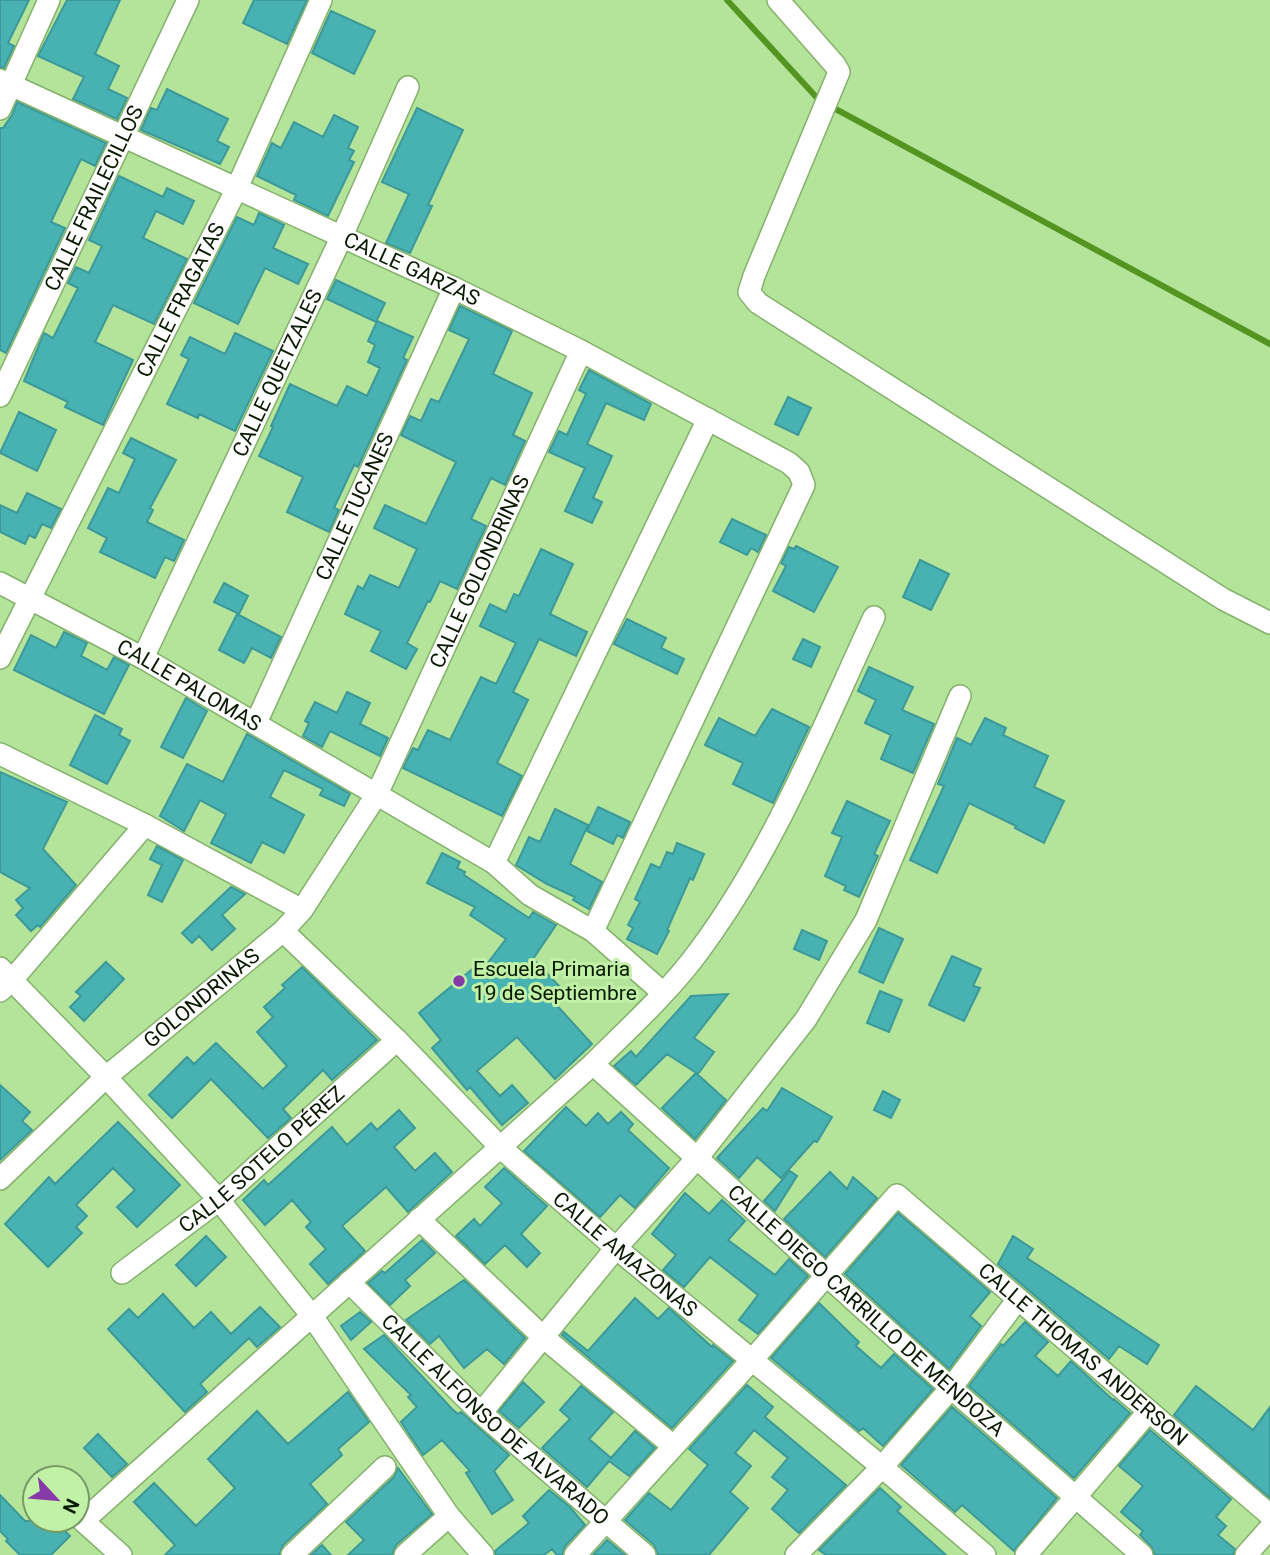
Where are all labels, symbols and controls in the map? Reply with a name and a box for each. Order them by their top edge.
street label: CALLE FRAILECILLOS [40,101,148,295]
street label: CALLE FRAGATAS [132,219,230,381]
street label: CALLE GARZAS [340,227,484,311]
street label: CALLE QUETZALES [228,286,327,461]
street label: CALLE TUCANES [311,429,399,584]
street label: CALLE GOLONDRINAS [425,471,534,672]
street label: CALLE PALOMAS [113,634,265,736]
street label: GOLONDRINAS [139,944,264,1053]
place label: Escuela Primaria 19 de Septiembre [473,957,637,1005]
marker: Escuela Primaria 19 de Septiembre [451,973,467,989]
street label: CALLE SOTELO PÉREZ [174,1081,349,1238]
street label: CALLE DIEGO CARRILLO DE MENDOZA [723,1180,1010,1441]
street label: CALLE AMAZONAS [548,1187,702,1322]
street label: CALLE THOMAS ANDERSON [973,1258,1192,1451]
street label: CALLE ALFONSO DE ALVARADO [376,1309,614,1530]
north arrow [21,1464,91,1534]
text: N [58,1495,84,1517]

